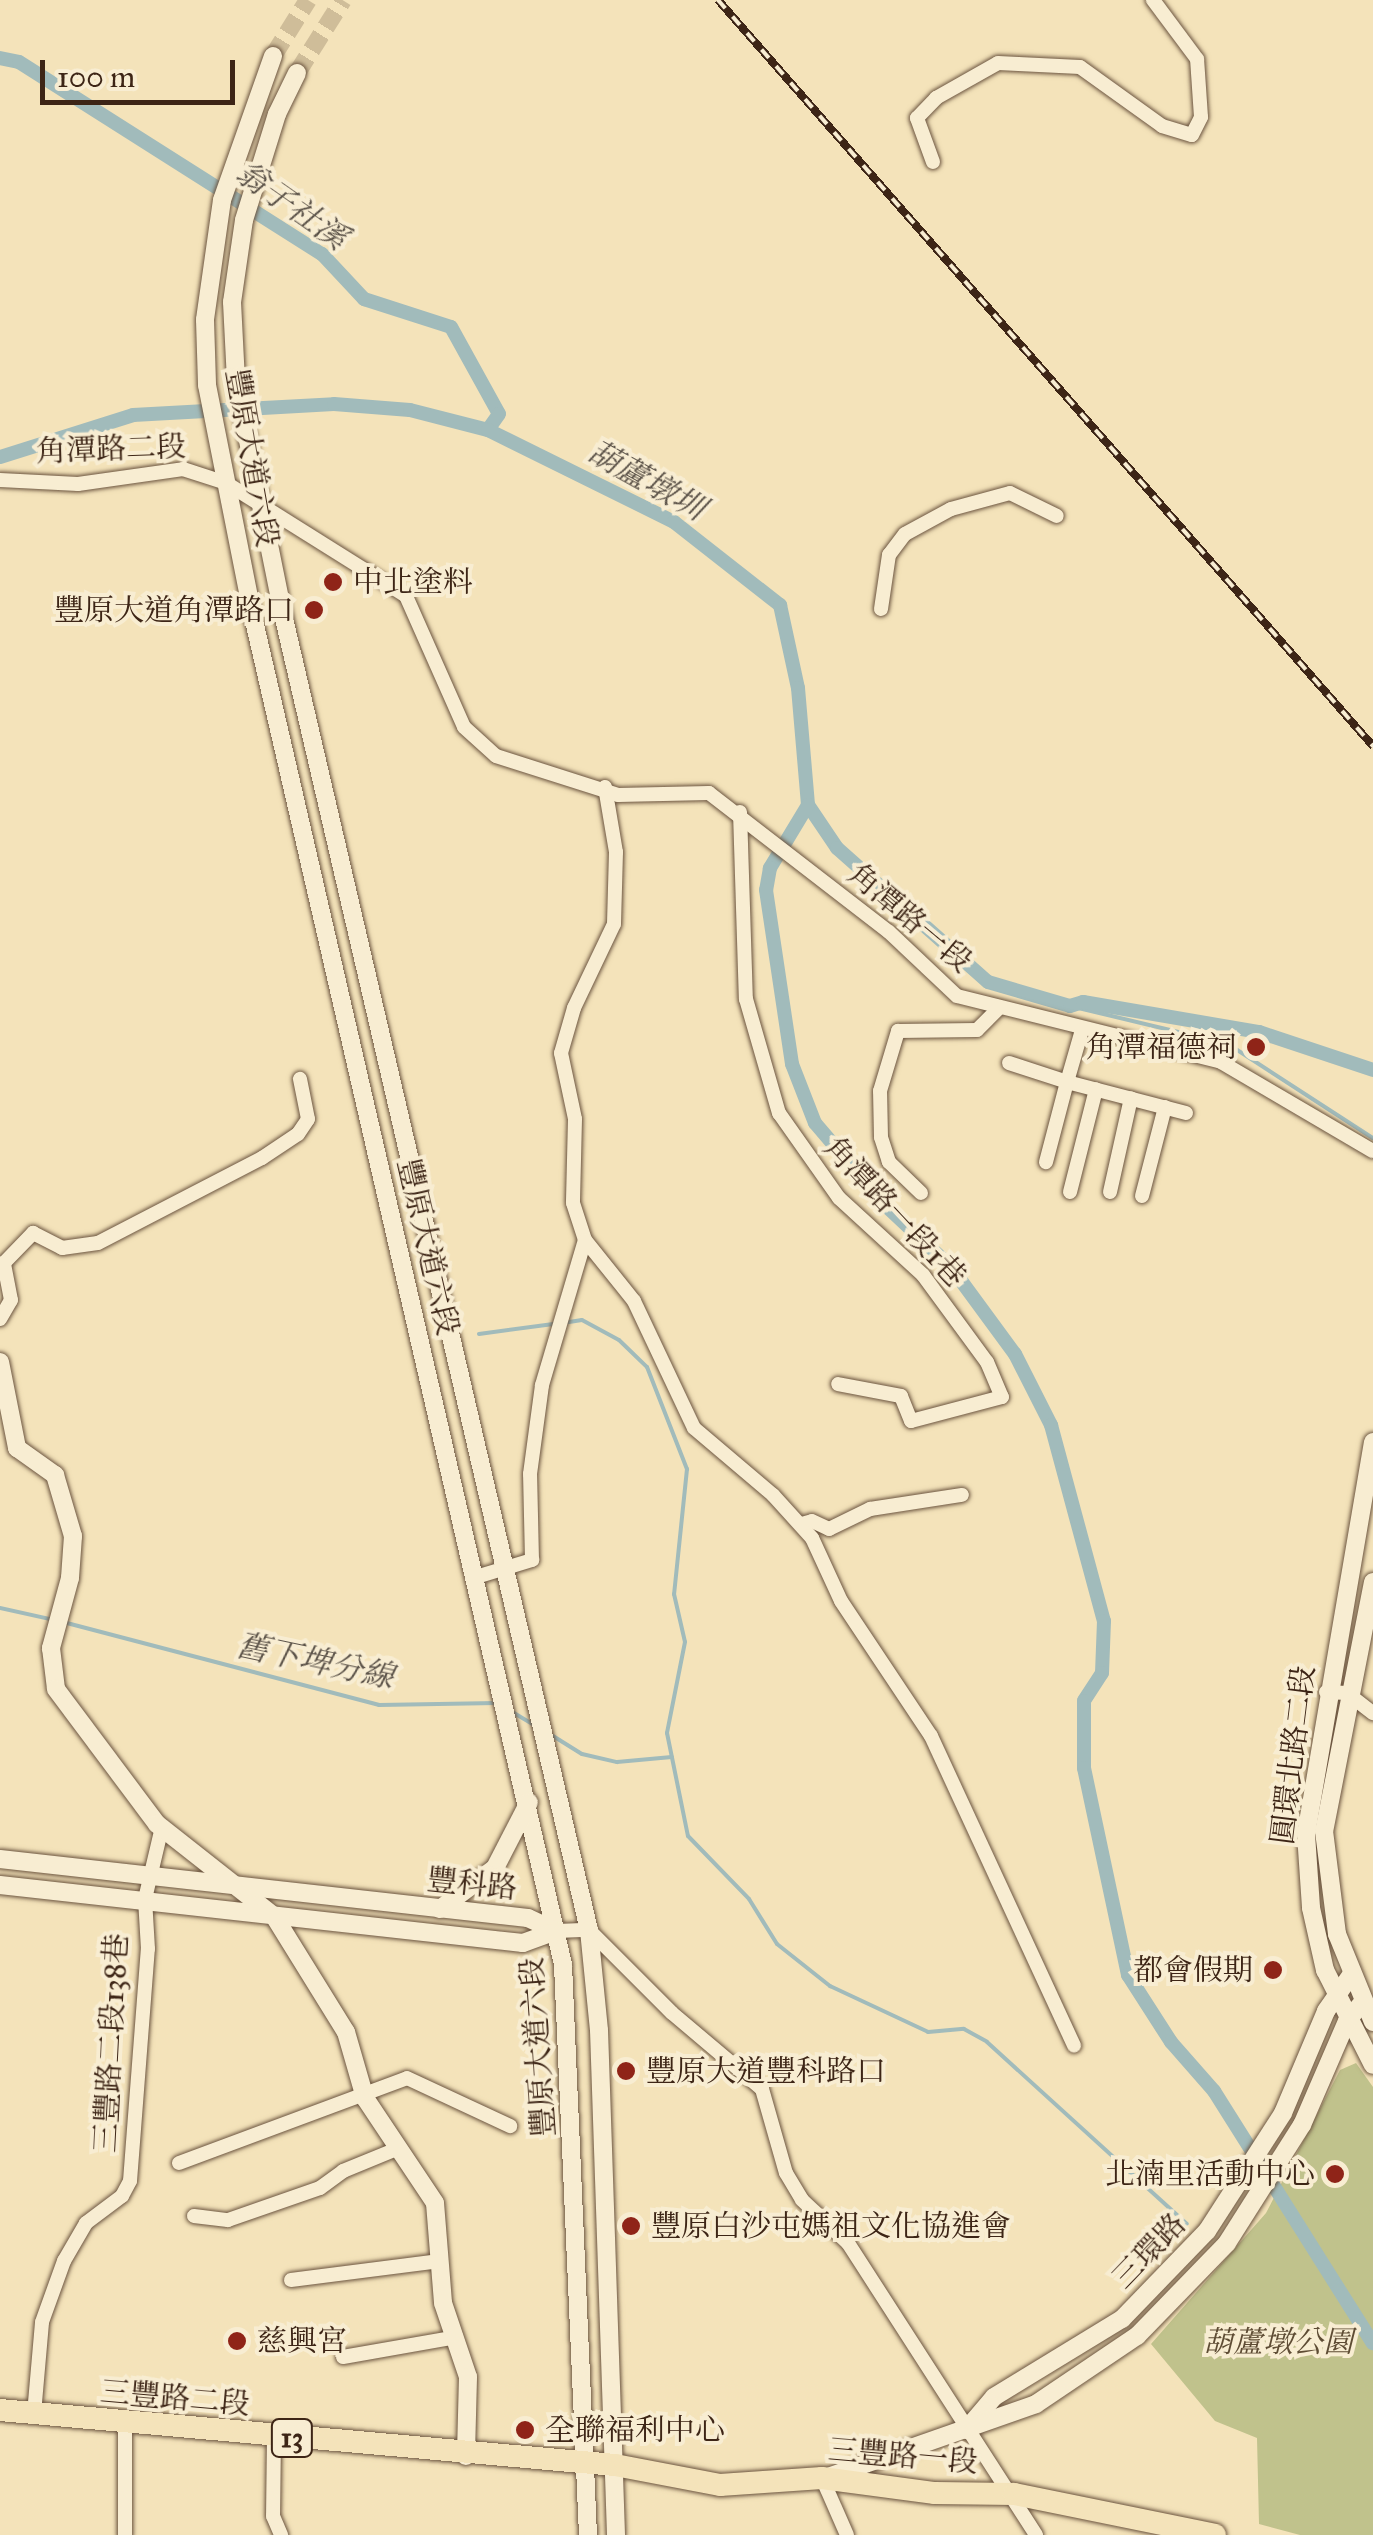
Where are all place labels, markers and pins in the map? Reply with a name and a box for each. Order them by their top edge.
place label: 中北塗料 [353,564,473,600]
marker: 中北塗料 [322,571,344,593]
place label: 豐原大道角潭路口 [54,592,294,628]
marker: 豐原大道角潭路口 [303,599,325,621]
place label: 角潭福德祠 [1086,1029,1236,1065]
marker: 角潭福德祠 [1245,1036,1267,1058]
place label: 都會假期 [1133,1952,1253,1988]
marker: 都會假期 [1262,1959,1284,1981]
place label: 豐原大道豐科路口 [646,2053,886,2089]
marker: 豐原大道豐科路口 [615,2060,637,2082]
place label: 北湳里活動中心 [1105,2156,1315,2192]
marker: 北湳里活動中心 [1324,2163,1346,2185]
place label: 豐原白沙屯媽祖文化協進會 [651,2208,1011,2244]
marker: 豐原白沙屯媽祖文化協進會 [620,2215,642,2237]
place label: 慈興宮 [257,2323,347,2359]
marker: 慈興宮 [226,2330,248,2352]
place label: 全聯福利中心 [545,2412,725,2448]
marker: 全聯福利中心 [514,2419,536,2441]

